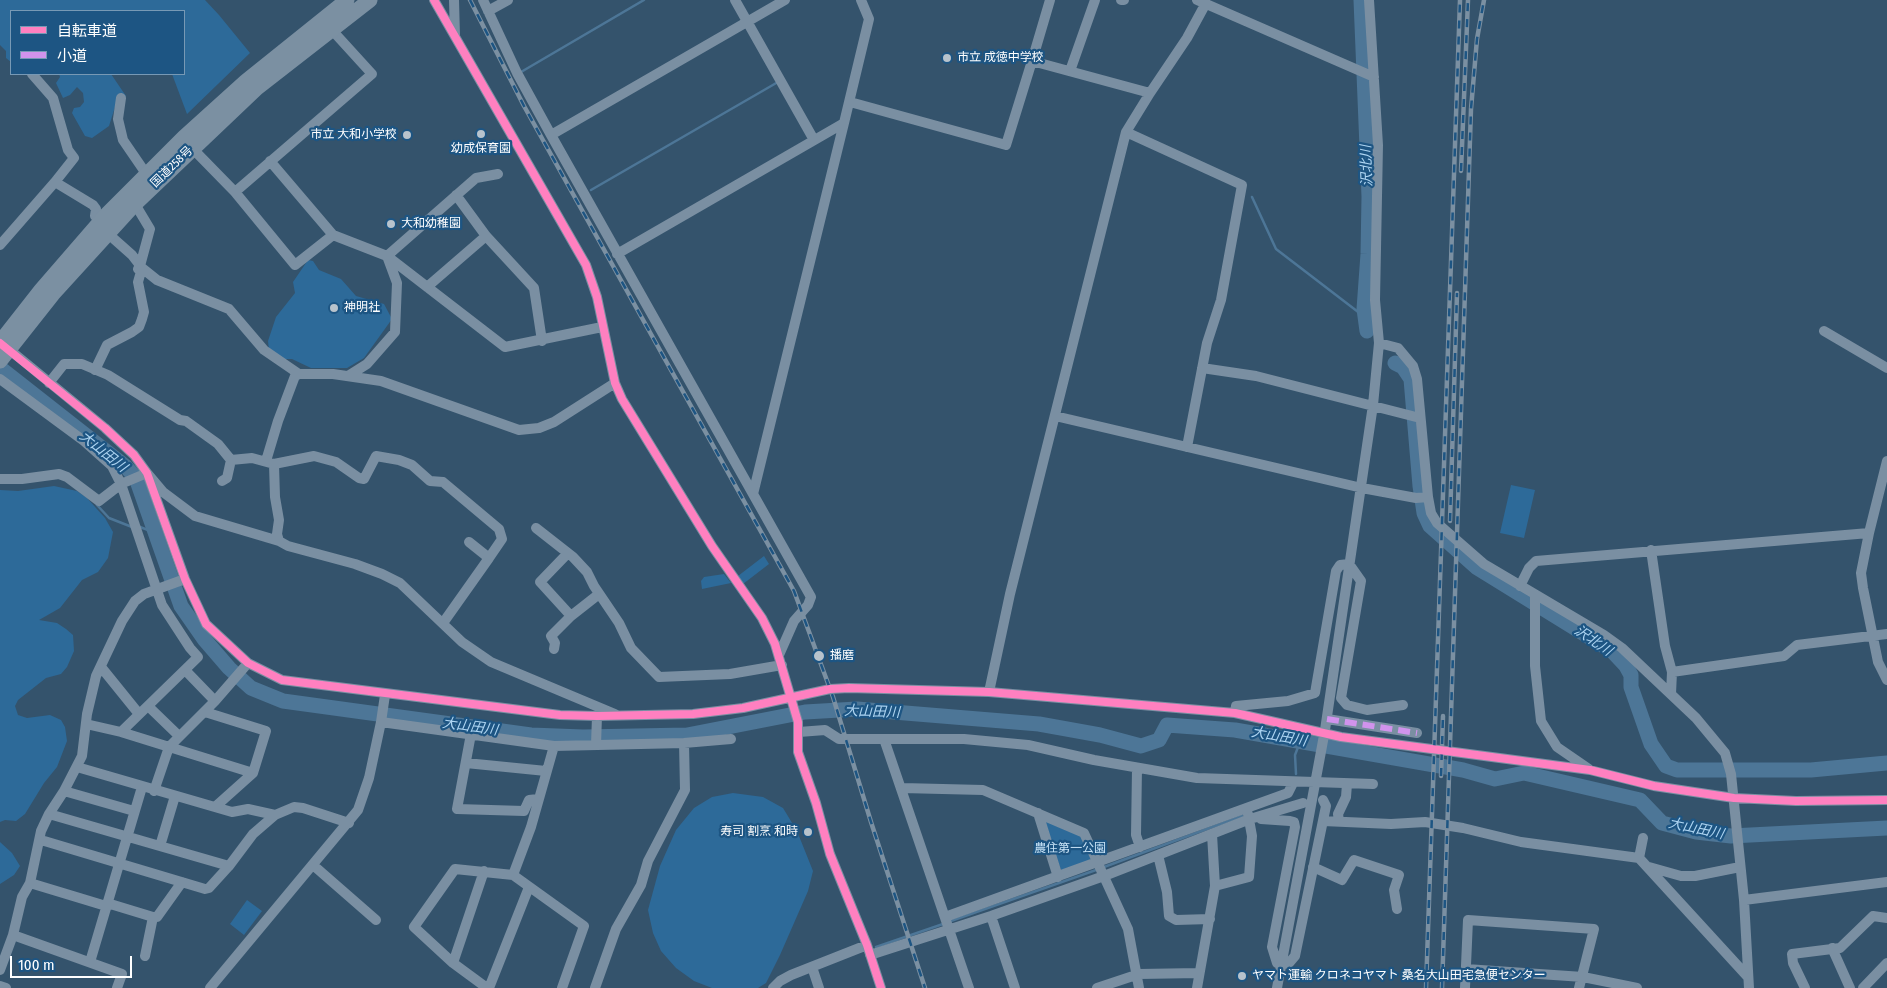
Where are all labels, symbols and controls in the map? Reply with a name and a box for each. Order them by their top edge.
legend [10,10,185,75]
text: 自転車道 [57,22,117,40]
text: 小道 [57,47,87,65]
place label: 市立 成徳中学校 [957,51,1044,65]
marker: 市立 成徳中学校 [941,52,953,64]
place label: 市立 大和小学校 [310,128,397,142]
marker: 幼成保育園 [475,128,487,140]
marker: 市立 大和小学校 [401,129,413,141]
place label: 幼成保育園 [451,142,511,156]
street label: 国道258号 [148,143,196,191]
water label: 沢北川 [1358,145,1376,187]
place label: 大和幼稚園 [401,217,461,231]
marker: 大和幼稚園 [385,218,397,230]
place label: 神明社 [344,301,380,315]
marker: 神明社 [328,302,340,314]
water label: 大山田川 [76,428,130,476]
water label: 沢北川 [1571,622,1615,660]
marker: 播磨 [812,649,826,663]
place label: 播磨 [830,649,854,663]
water label: 大山田川 [844,703,900,721]
water label: 大山田川 [441,715,499,739]
water label: 大山田川 [1250,724,1308,750]
water label: 大山田川 [1667,815,1725,843]
place label: 寿司 割烹 和時 [720,825,798,839]
marker: 寿司 割烹 和時 [802,826,814,838]
park label: 農住第一公園 [1034,842,1106,856]
scale bar [12,946,135,978]
text: 100 m [18,956,55,974]
place label: ヤマト運輸 クロネコヤマト 桑名大山田宅急便センター [1252,969,1546,983]
marker: ヤマト運輸 クロネコヤマト 桑名大山田宅急便センター [1236,970,1248,982]

